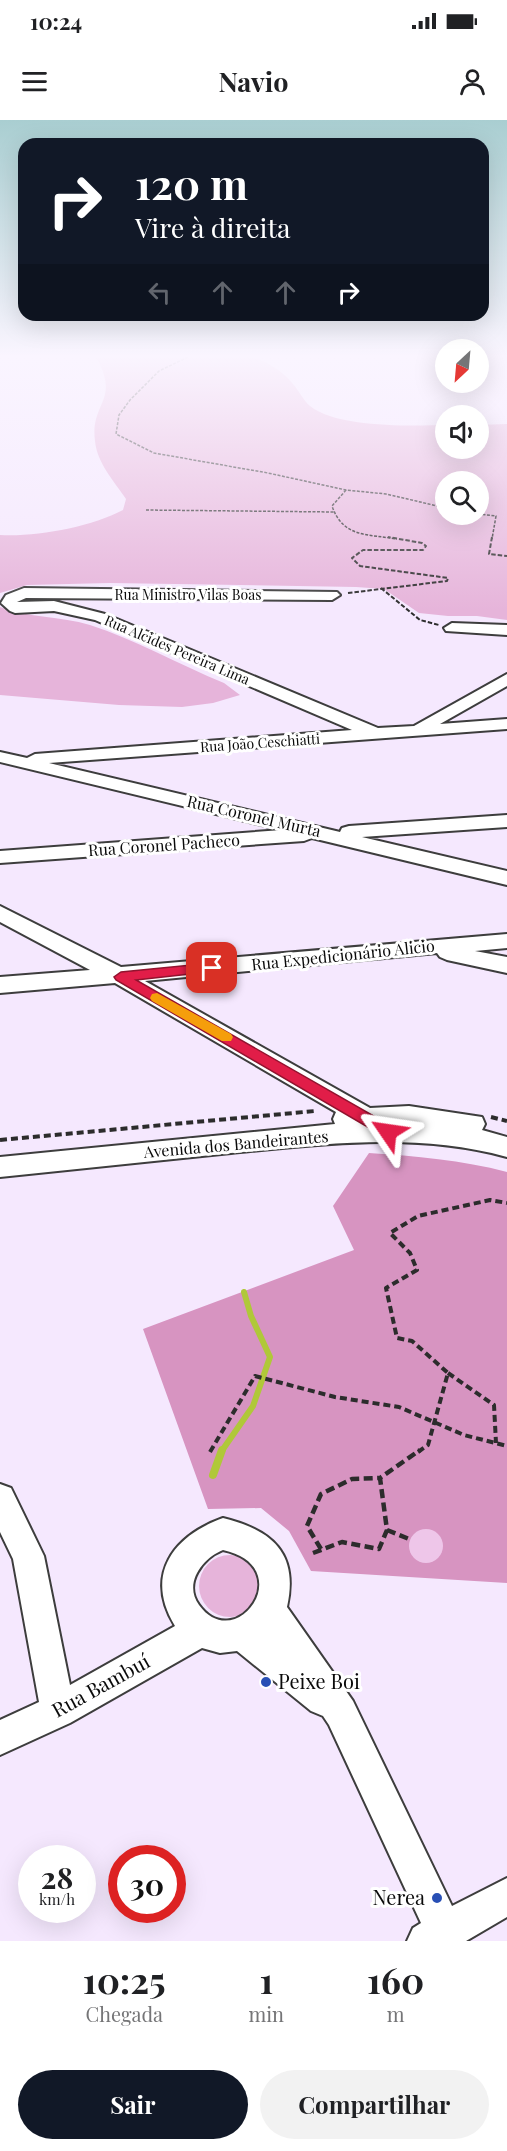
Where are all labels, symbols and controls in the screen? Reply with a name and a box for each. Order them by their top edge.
text: 10:24 [30,6,82,36]
text: Navio [218,63,289,99]
icon: menu [18,65,51,98]
icon: person [456,65,489,98]
text: 120 m [135,155,248,211]
icon: right [36,162,114,240]
text: Vire à direita [135,209,291,245]
icon: left [143,276,176,309]
icon: ahead [206,276,239,309]
icon: ahead [269,276,302,309]
icon: right [332,276,365,309]
north arrow [435,339,489,393]
map controls [435,339,489,525]
button: sound [435,405,489,459]
button: search [435,471,489,525]
street label: Rua Ministro Vilas Boas [115,585,261,604]
street label: Rua Alcides Pereira Lima [102,610,253,689]
street label: Rua João Ceschiatti [199,729,321,756]
street label: Rua Coronel Murta [185,790,323,841]
street label: Rua Coronel Pacheco [87,829,241,860]
street label: Rua Expedicionário Alicio [250,934,436,975]
pin [186,942,237,993]
icon: arrive [195,951,228,984]
position arrow [356,1100,420,1164]
street label: Avenida dos Bandeirantes [142,1125,329,1162]
street label: Rua Bambuí [46,1647,154,1723]
place label: Peixe Boi [278,1667,360,1694]
marker: Peixe Boi [259,1675,273,1689]
speed limit sign: 30 [108,1845,186,1923]
text: 28 [41,1857,73,1897]
place label: Nerea [373,1883,425,1910]
text: km/h [39,1889,75,1909]
marker: Nerea [430,1891,444,1905]
text: 10:25 [83,1955,166,2003]
text: 1 [259,1955,273,2003]
text: 160 [367,1955,424,2003]
text: Chegada [85,2000,163,2027]
text: min [249,2000,284,2027]
text: m [387,2000,404,2027]
button: Sair [18,2070,248,2139]
button: Compartilhar [260,2070,489,2139]

